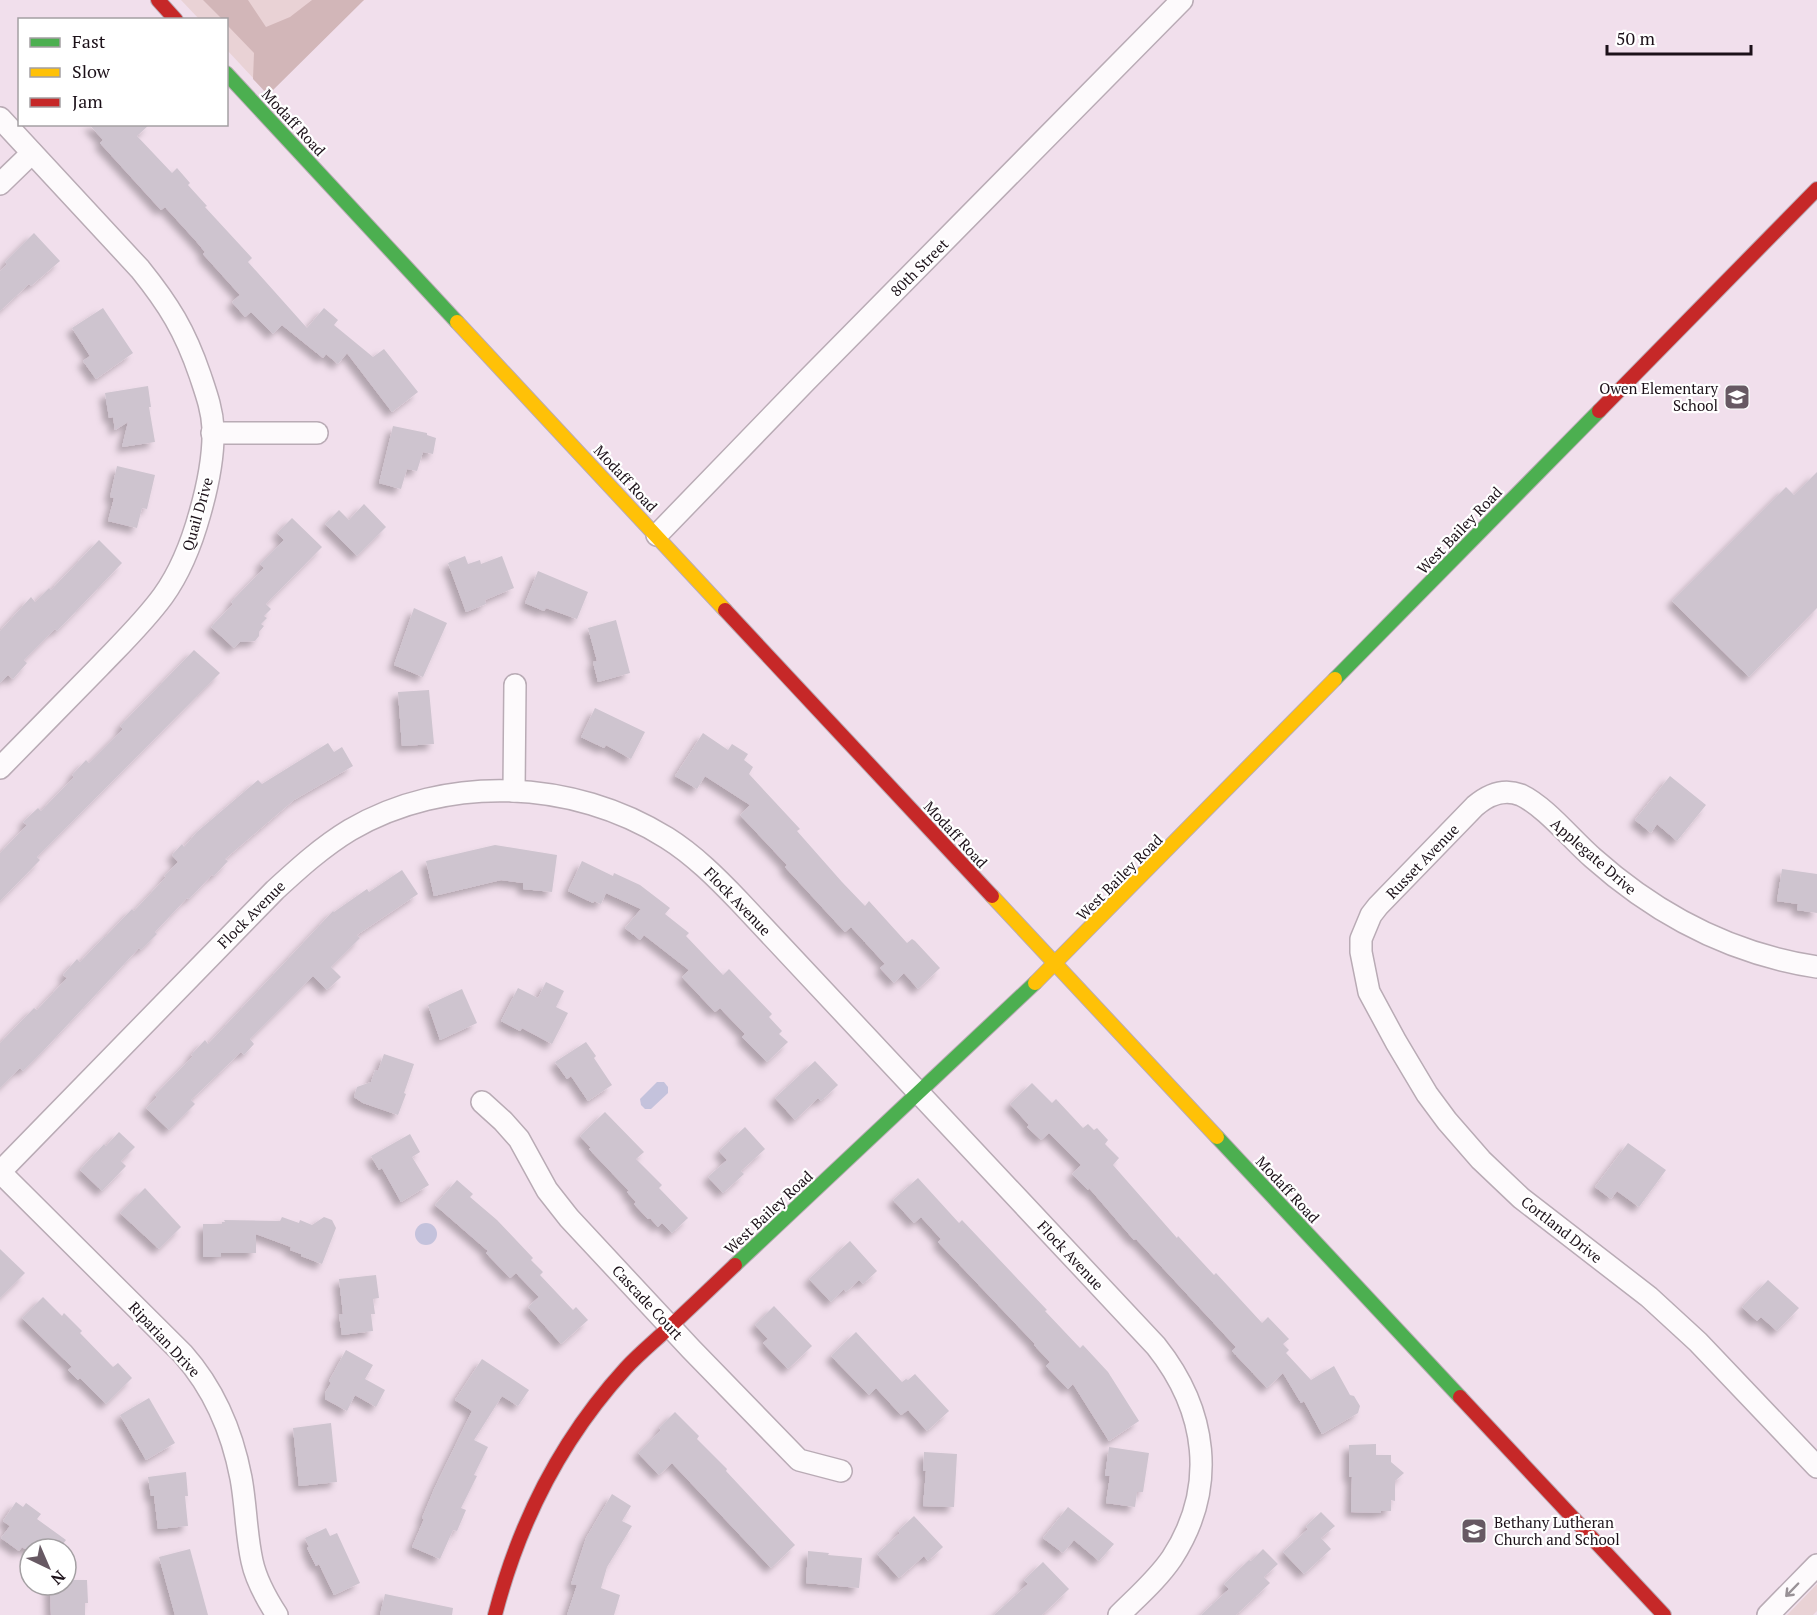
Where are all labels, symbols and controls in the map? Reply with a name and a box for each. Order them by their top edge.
legend [18,18,228,126]
scale bar [1607,18,1751,56]
text: 50 m [1616,26,1656,50]
text: Fast [72,29,106,53]
text: Slow [72,59,111,83]
street label: Modaff Road [258,84,330,160]
text: Jam [72,89,103,113]
street label: 80th Street [886,233,953,300]
place label: Owen Elementary School [1599,378,1718,415]
school or university icon: Owen Elementary School [1722,382,1752,412]
street label: Modaff Road [590,440,662,516]
street label: Quail Drive [177,475,217,553]
street label: West Bailey Road [1412,482,1506,578]
street label: Modaff Road [920,796,992,872]
street label: Applegate Drive [1547,813,1641,899]
street label: Russet Avenue [1381,819,1463,903]
street label: West Bailey Road [1072,830,1166,924]
street label: Flock Avenue [700,862,776,940]
street label: Flock Avenue [213,876,289,952]
street label: Modaff Road [1252,1151,1324,1227]
street label: West Bailey Road [719,1166,817,1258]
street label: Cortland Drive [1517,1191,1607,1267]
street label: Flock Avenue [1034,1216,1108,1294]
street label: Cascade Court [608,1260,688,1344]
street label: Riparian Drive [125,1297,205,1381]
place label: Bethany Lutheran Church and School [1494,1512,1620,1549]
school or university icon: Bethany Lutheran Church and School [1459,1516,1489,1546]
north arrow [18,1537,78,1597]
text: N [46,1566,70,1590]
one-way arrow [1785,1582,1800,1597]

